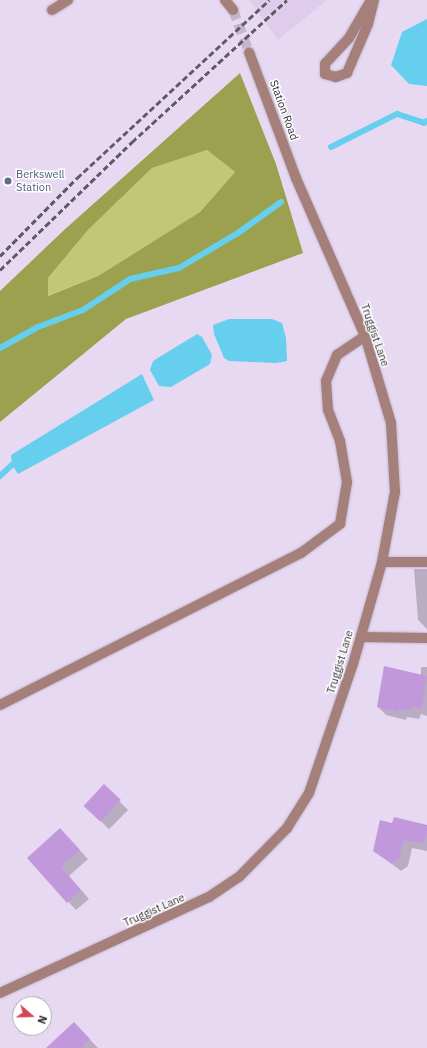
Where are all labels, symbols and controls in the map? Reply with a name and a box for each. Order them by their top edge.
street label: Station Road [267,78,301,142]
place label: Berkswell Station [16,168,65,194]
marker: Berkswell Station [3,176,13,186]
street label: Truggist Lane [358,302,392,368]
street label: Truggist Lane [324,629,356,695]
street label: Truggist Lane [121,891,187,929]
north arrow [12,996,52,1036]
text: N [34,1014,50,1026]

